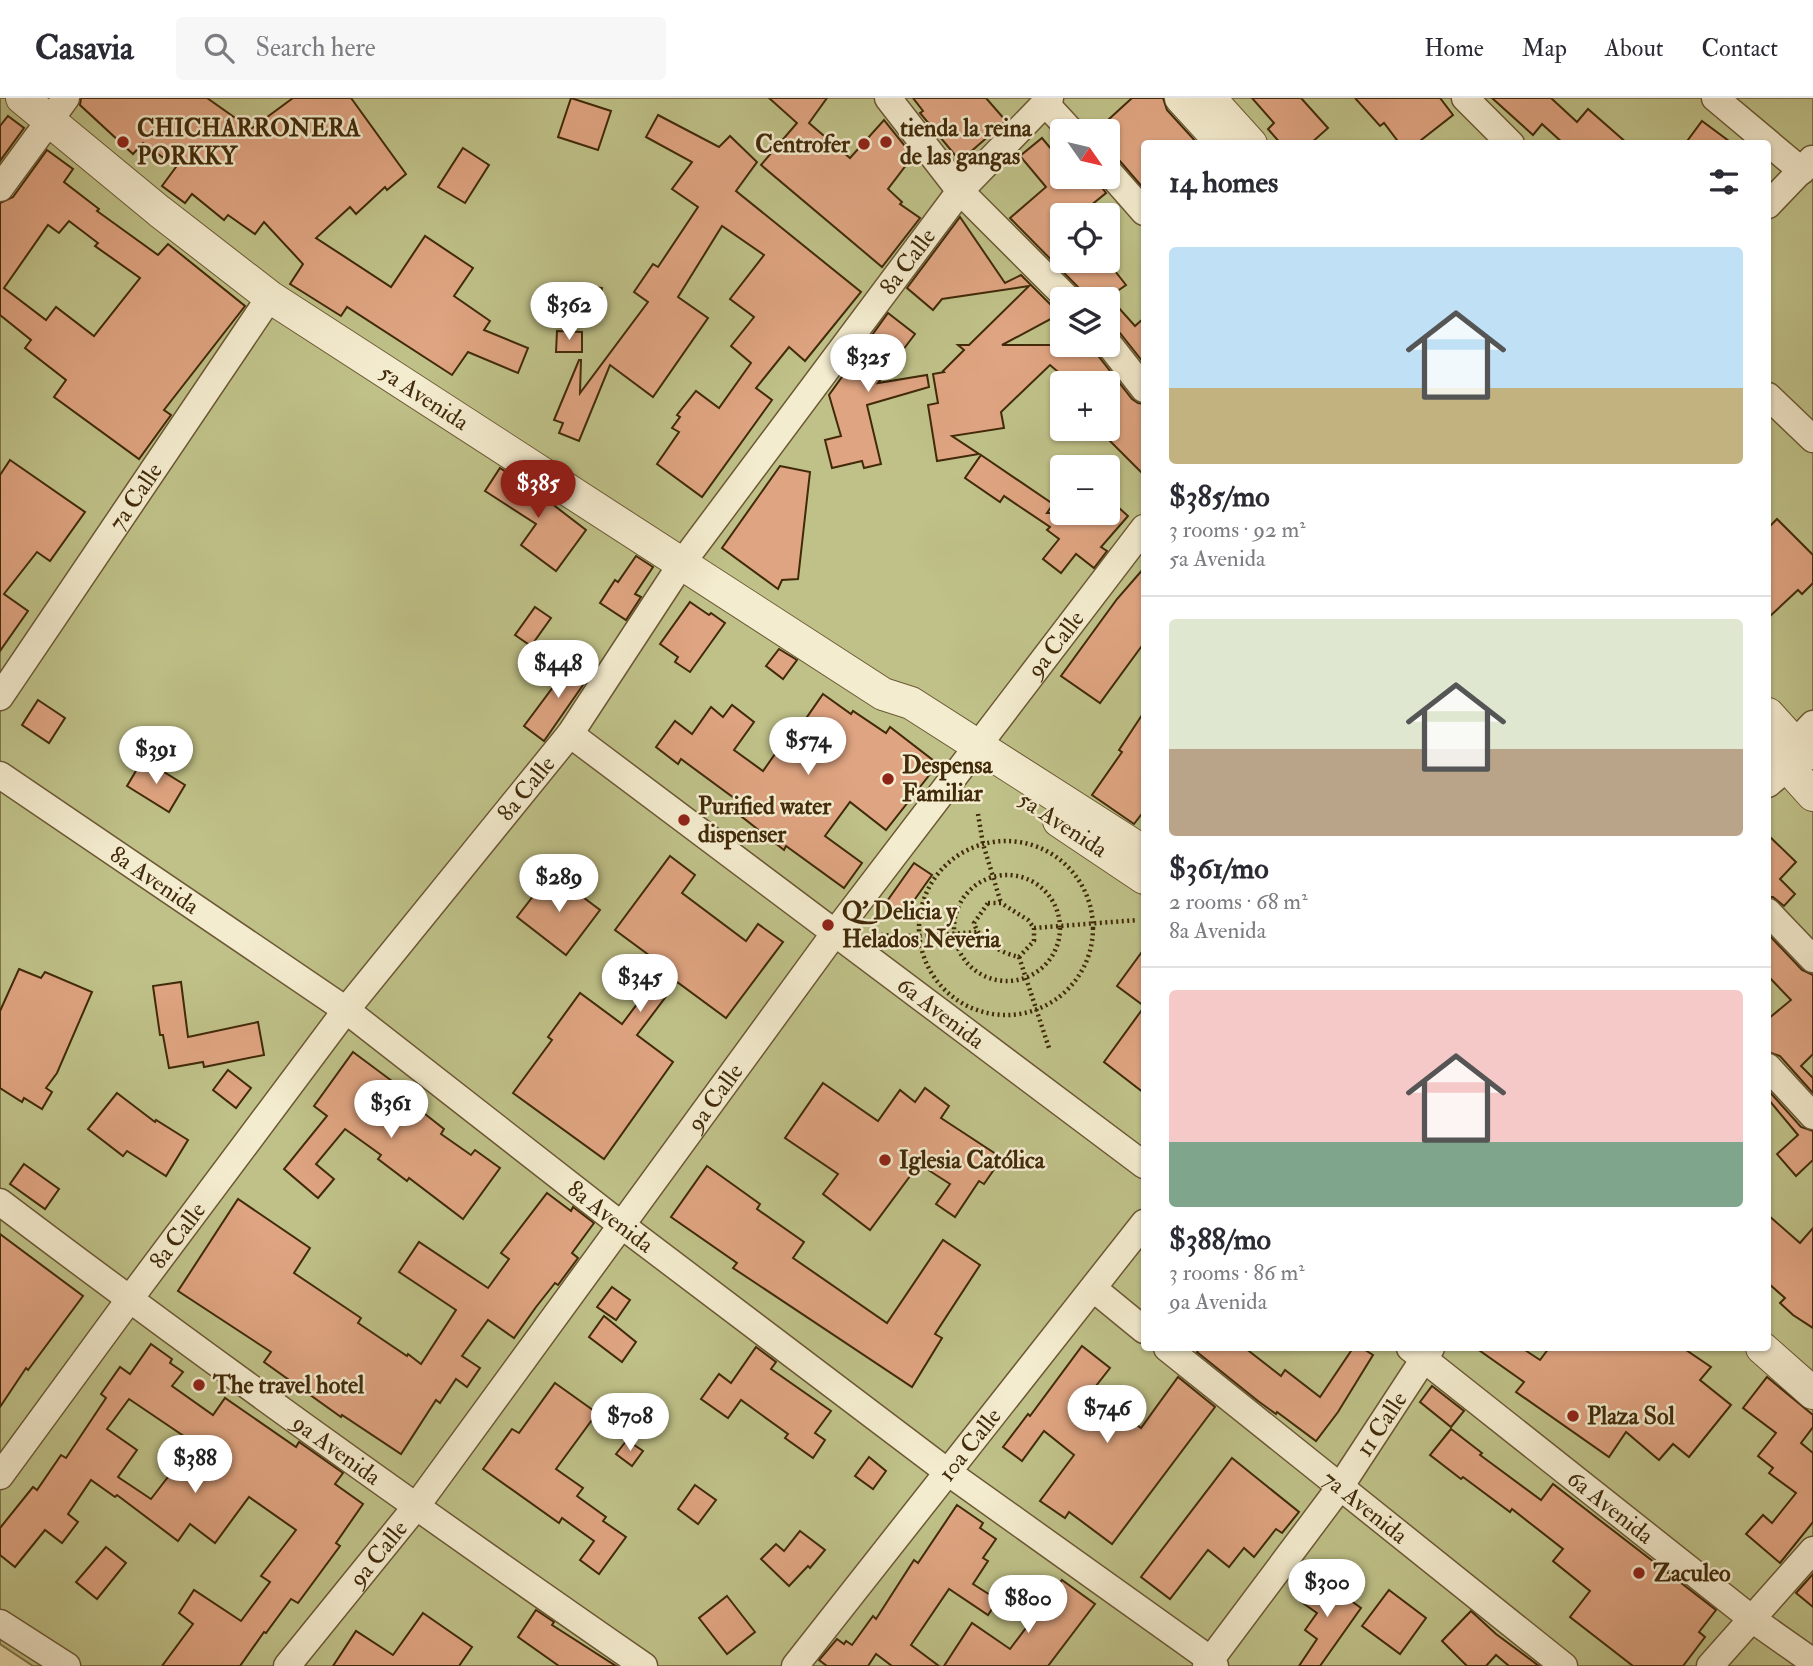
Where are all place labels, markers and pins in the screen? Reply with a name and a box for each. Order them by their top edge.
place label: CHICHARRONERA PORKKY [137,113,361,172]
place label: tienda la reina de las gangas [900,113,1033,172]
place label: Centrofer [755,129,851,160]
marker: CHICHARRONERA PORKKY [115,134,131,150]
marker: tienda la reina de las gangas [878,134,894,150]
marker: Centrofer [856,136,872,152]
pin: $362 [528,282,610,342]
pin: $325 [827,334,909,394]
pin: $385 [497,460,579,520]
pin: $448 [517,640,599,700]
pin: $574 [767,718,849,777]
pin: $391 [115,726,197,786]
place label: Despensa Familiar [902,750,994,809]
marker: Despensa Familiar [880,771,896,787]
place label: Purified water dispenser [698,791,832,850]
marker: Purified water dispenser [676,812,692,828]
pin: $289 [518,854,600,914]
place label: Q' Delicia y Helados Neveria [842,896,1002,955]
marker: Q' Delicia y Helados Neveria [820,917,836,933]
pin: $345 [599,954,681,1014]
pin: $361 [350,1080,432,1140]
place label: Iglesia Católica [899,1145,1046,1176]
marker: Iglesia Católica [877,1152,893,1168]
place label: The travel hotel [212,1370,365,1401]
marker: The travel hotel [191,1377,207,1393]
pin: $746 [1066,1386,1148,1445]
pin: $708 [589,1394,671,1453]
place label: Plaza Sol [1587,1401,1675,1432]
marker: Plaza Sol [1565,1408,1581,1424]
pin: $388 [154,1436,236,1495]
place label: Zaculeo [1653,1558,1731,1589]
pin: $300 [1286,1560,1368,1619]
marker: Zaculeo [1631,1565,1647,1581]
pin: $800 [987,1576,1069,1635]

